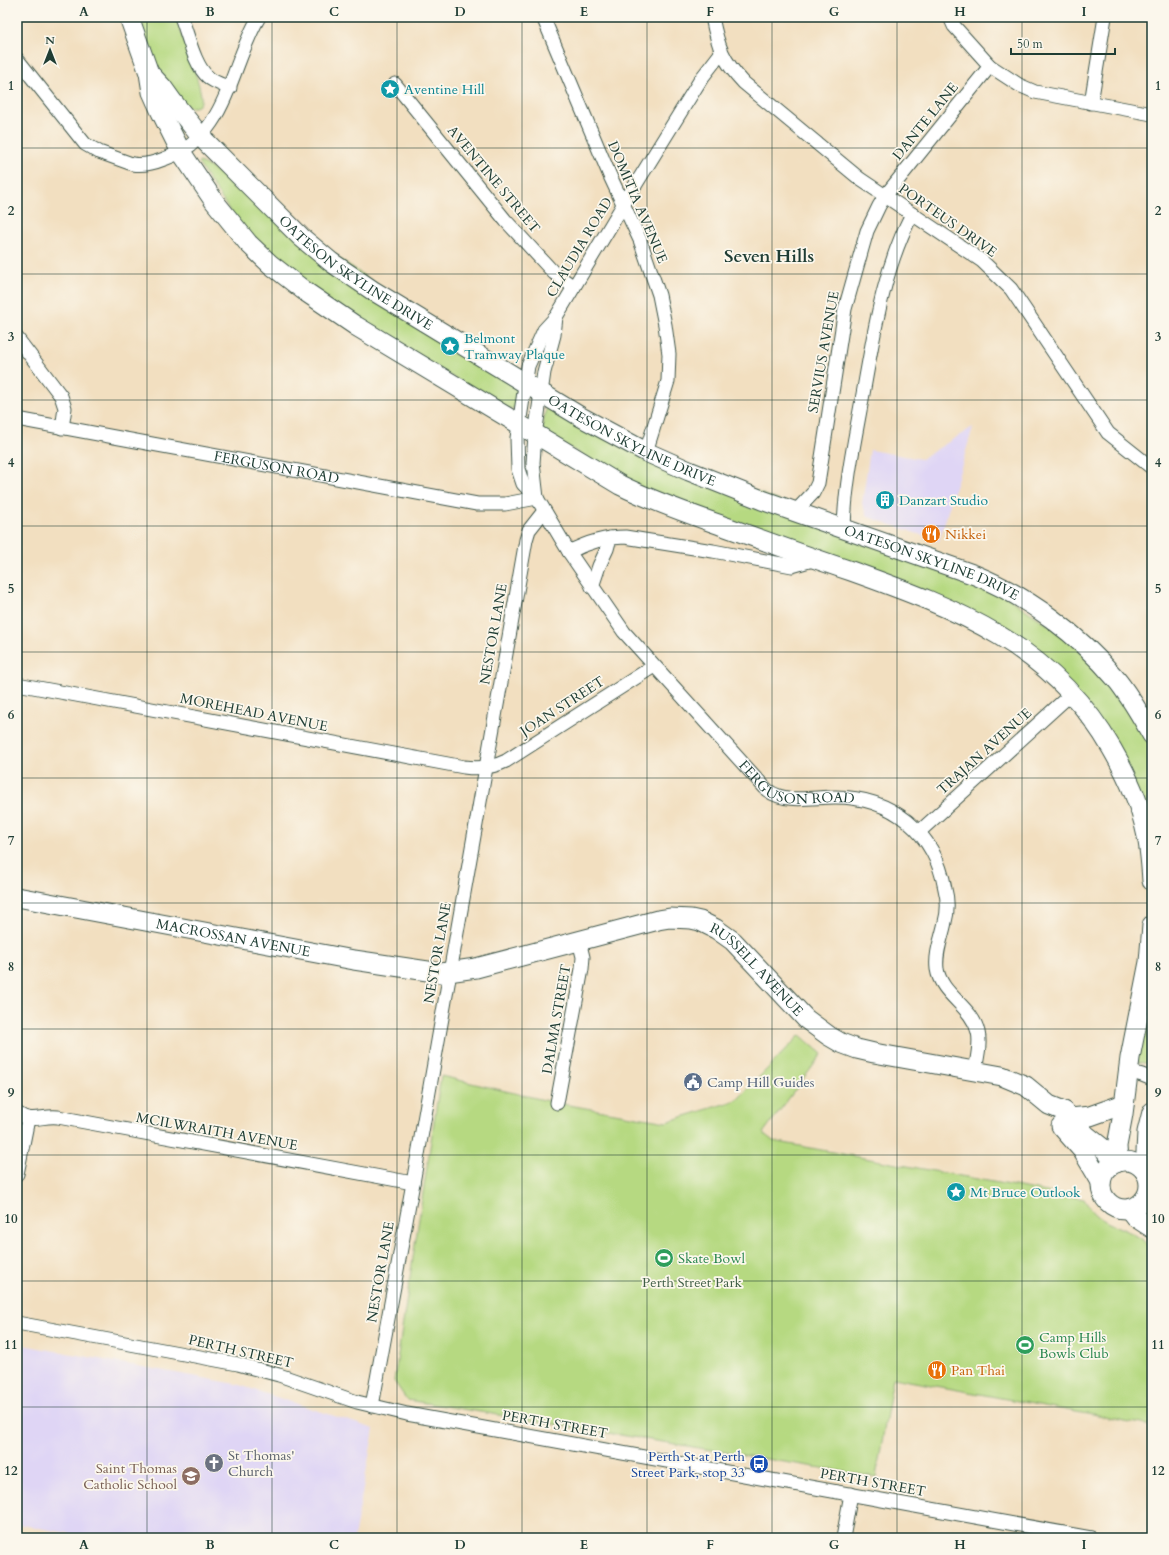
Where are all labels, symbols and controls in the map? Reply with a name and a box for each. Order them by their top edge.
text: A [79,3,89,21]
text: B [205,3,215,21]
text: C [329,3,339,21]
text: D [454,3,466,21]
text: E [580,3,588,21]
text: F [706,3,714,21]
text: G [829,3,840,21]
text: H [954,3,966,21]
text: I [1081,3,1087,21]
north arrow [30,30,70,70]
scale bar [1011,30,1115,56]
text: N [45,33,55,48]
text: 50 m [1017,36,1044,52]
text: 1 [8,77,14,95]
text: 1 [1155,77,1161,95]
place icon: Aventine Hill [379,78,401,100]
street label: DANTE LANE [888,78,963,164]
place label: Aventine Hill [404,80,485,99]
street label: AVENTINE STREET [443,122,544,237]
street label: DOMITIA AVENUE [603,138,672,267]
street label: PORTEUS DRIVE [895,179,1001,262]
street label: CLAUDIA ROAD [542,194,617,301]
text: 2 [8,202,15,220]
text: 2 [1155,202,1162,220]
street label: OATESON SKYLINE DRIVE [274,211,437,335]
district label: Seven Hills [724,244,814,269]
street label: SERVIUS AVENUE [803,289,844,415]
text: 3 [8,328,15,346]
text: 3 [1155,328,1162,346]
place label: Belmont Tramway Plaque [464,329,565,364]
place icon: Belmont Tramway Plaque [439,335,461,357]
street label: OATESON SKYLINE DRIVE [544,390,719,491]
street label: FERGUSON ROAD [212,447,341,488]
text: 4 [8,454,15,472]
text: 4 [1155,454,1162,472]
building icon: Danzart Studio [874,489,896,511]
place label: Danzart Studio [899,491,988,510]
street label: OATESON SKYLINE DRIVE [841,521,1023,605]
restaurant icon: Nikkei [920,523,942,545]
place label: Nikkei [945,525,986,544]
text: 5 [8,580,14,598]
text: 5 [1155,580,1161,598]
street label: NESTOR LANE [475,582,512,686]
street label: JOAN STREET [515,672,608,742]
street label: MOREHEAD AVENUE [178,689,330,736]
street label: TRAJAN AVENUE [933,704,1036,799]
text: 6 [8,706,15,724]
text: 6 [1155,706,1162,724]
street label: FERGUSON ROAD [734,756,856,809]
text: 7 [8,832,15,850]
text: 7 [1155,832,1162,850]
street label: NESTOR LANE [419,901,456,1005]
street label: MACROSSAN AVENUE [155,914,312,962]
street label: RUSSELL AVENUE [707,919,808,1021]
text: 8 [8,958,14,976]
text: 8 [1155,958,1161,976]
street label: DALMA STREET [537,963,576,1076]
public building icon: Camp Hill Guides [682,1071,704,1093]
place label: Camp Hill Guides [707,1073,815,1092]
text: 9 [8,1084,15,1102]
text: 9 [1155,1084,1162,1102]
street label: MCILWRAITH AVENUE [135,1108,300,1155]
place icon: Mt Bruce Outlook [945,1181,967,1203]
place label: Mt Bruce Outlook [970,1183,1081,1202]
text: 10 [4,1210,18,1228]
text: 10 [1151,1210,1165,1228]
street label: NESTOR LANE [362,1220,399,1324]
sports icon: Skate Bowl [653,1247,675,1269]
place label: Skate Bowl [678,1249,745,1268]
park label: Perth Street Park [642,1273,742,1292]
place label: Camp Hills Bowls Club [1039,1328,1109,1363]
street label: PERTH STREET [187,1330,295,1373]
sports icon: Camp Hills Bowls Club [1014,1334,1036,1356]
text: 11 [4,1336,18,1354]
text: 11 [1151,1336,1165,1354]
restaurant icon: Pan Thai [926,1359,948,1381]
place label: Pan Thai [951,1361,1005,1380]
street label: PERTH STREET [501,1406,609,1443]
place label: St Thomas' Church [228,1446,294,1481]
place label: Perth St at Perth Street Park, stop 33 [631,1447,745,1482]
church icon: St Thomas' Church [203,1452,225,1474]
bus stop icon: Perth St at Perth Street Park, stop 33 [748,1453,770,1475]
place label: Saint Thomas Catholic School [83,1459,177,1494]
text: 12 [4,1462,18,1480]
text: 12 [1151,1462,1165,1480]
street label: PERTH STREET [819,1464,927,1501]
school or university icon: Saint Thomas Catholic School [180,1465,202,1487]
text: A [79,1536,89,1554]
text: B [205,1536,215,1554]
text: C [329,1536,339,1554]
text: D [454,1536,466,1554]
text: E [580,1536,588,1554]
text: F [706,1536,714,1554]
text: G [829,1536,840,1554]
text: H [954,1536,966,1554]
text: I [1081,1536,1087,1554]

